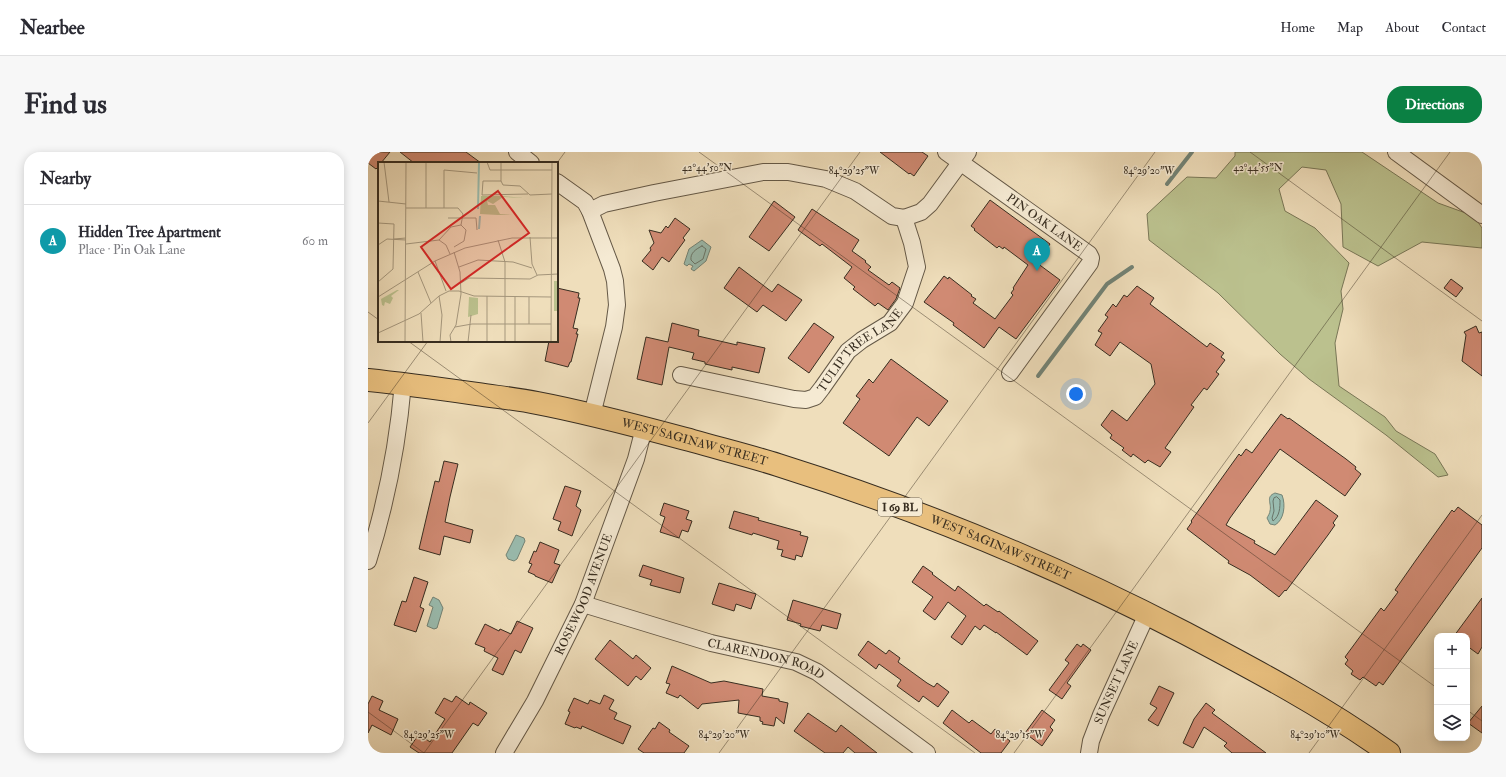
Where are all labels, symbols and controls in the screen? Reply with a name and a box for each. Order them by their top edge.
text: Nearbee [20,16,85,40]
text: Home [1280,19,1315,36]
text: Map [1337,19,1363,36]
text: About [1385,19,1419,36]
text: Contact [1441,19,1486,36]
button: Directions [1387,86,1482,123]
text: Find us [24,87,107,122]
inset map [378,162,558,342]
text: 42°44'50"N [682,162,732,174]
text: 42°44'55"N [1233,162,1283,174]
text: 84°29'25"W [829,165,880,177]
text: 84°29'20"W [1123,165,1175,177]
text: Nearby [40,168,91,189]
street label: PIN OAK LANE [1005,191,1085,255]
text: Hidden Tree Apartment [78,223,221,242]
text: A [49,233,57,249]
text: 60 m [302,233,328,249]
pin: A [1024,238,1050,271]
text: Place · Pin Oak Lane [78,242,185,258]
street label: TULIP TREE LANE [814,305,906,395]
your location [1066,384,1086,404]
street label: WEST SAGINAW STREET [619,415,770,469]
road number: I 69 BL [878,498,922,516]
street label: WEST SAGINAW STREET [927,511,1073,584]
street label: ROSEWOOD AVENUE [551,531,616,658]
map controls [1434,633,1470,741]
button: + [1434,633,1470,669]
street label: CLARENDON ROAD [706,635,828,683]
street label: SUNSET LANE [1091,638,1142,726]
button: − [1434,669,1470,705]
button: layers [1434,705,1470,741]
text: 84°29'25"W [404,729,455,741]
text: 84°29'20"W [698,729,750,741]
text: 84°29'15"W [996,729,1045,741]
text: 84°29'10"W [1290,729,1341,741]

